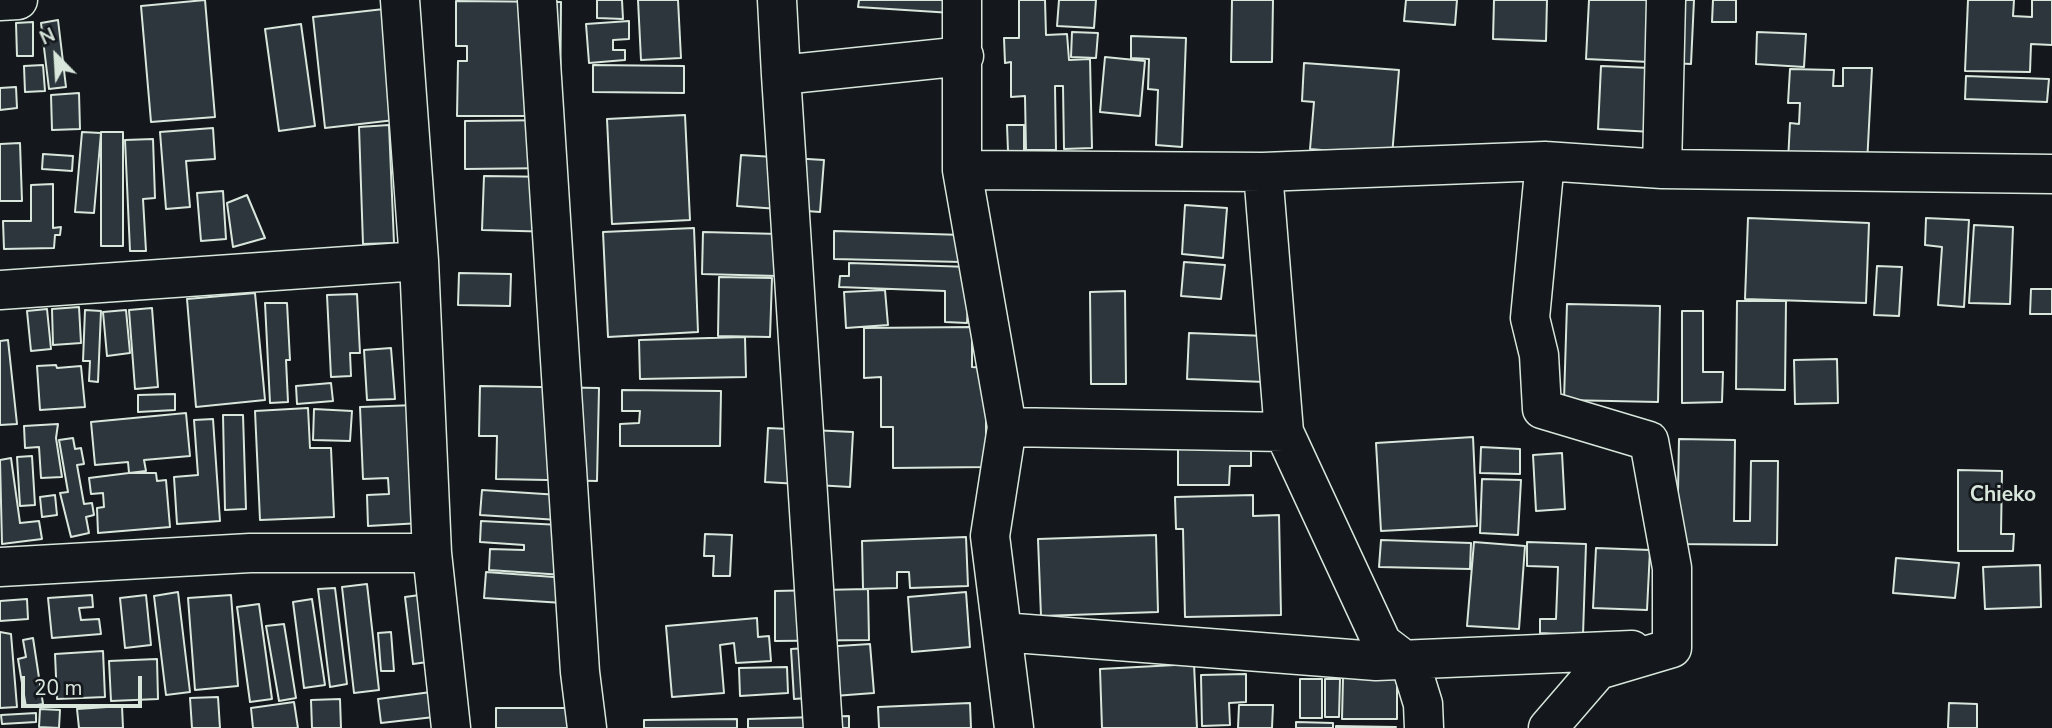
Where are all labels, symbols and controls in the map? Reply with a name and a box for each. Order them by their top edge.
north arrow [21,21,91,91]
text: N [36,22,59,52]
district label: Chieko [1970,483,2036,509]
scale bar [24,662,145,706]
text: 20 m [34,674,83,702]

